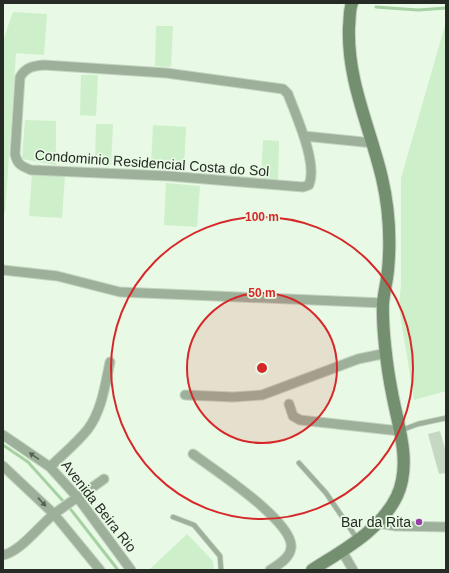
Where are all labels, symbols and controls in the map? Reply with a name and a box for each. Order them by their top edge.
street label: Condominio Residencial Costa do Sol [34,147,270,179]
text: 100 m [245,210,279,224]
text: 50 m [248,286,276,300]
centre of rings [255,361,269,375]
one-way arrow [29,452,39,460]
street label: Avenida Beira Rio [58,457,140,555]
one-way arrow [37,497,47,507]
place label: Bar da Rita [341,514,411,530]
marker: Bar da Rita [414,517,424,527]

